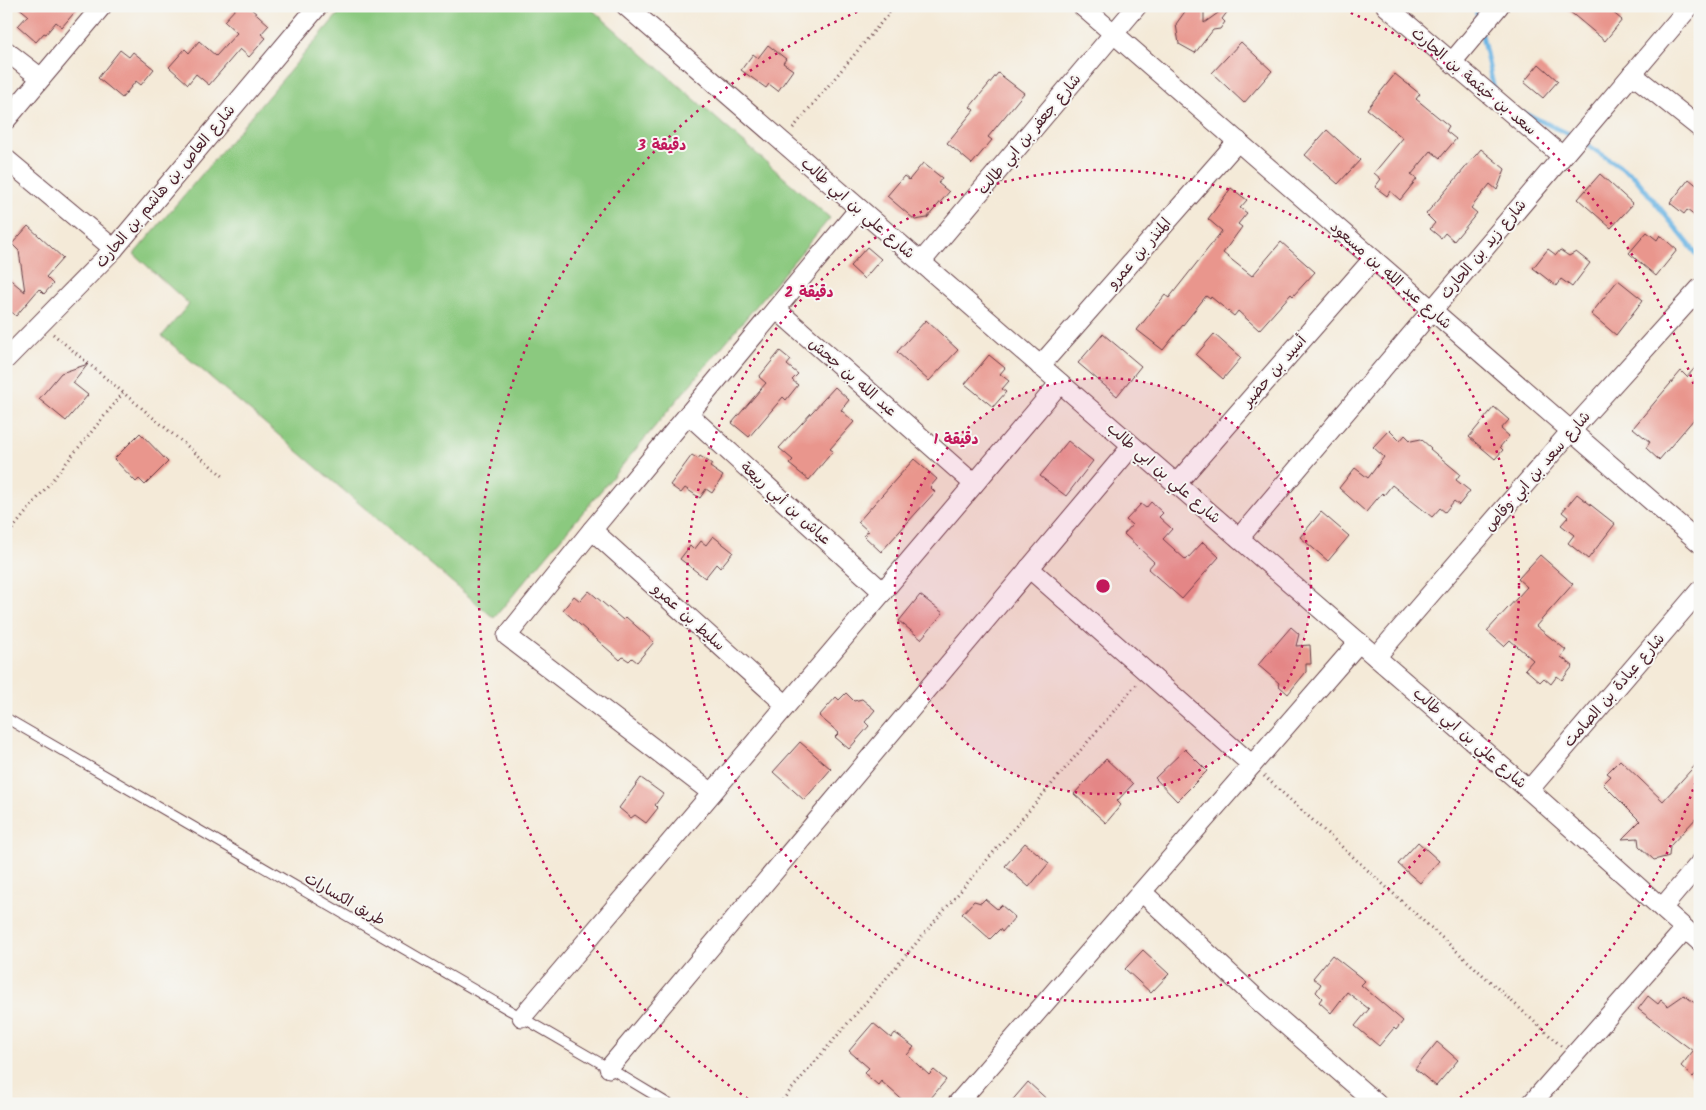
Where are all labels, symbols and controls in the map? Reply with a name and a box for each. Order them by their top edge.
street label: سعد بن خيثمة بن الحارث [1405,22,1541,142]
street label: شارع جعفر بن ابي طالب [972,69,1088,200]
street label: شارع العاص بن هاشم بن الحارث [90,100,241,274]
text: 3 دقيقة [637,134,686,158]
street label: شارع علي بن ابي طالب [795,152,920,265]
street label: شارع زيد بن الحارث [1435,194,1533,305]
street label: المنذر بن عمرو [1101,213,1178,295]
street label: شارع عبد الله بن مسعود [1324,216,1457,336]
text: 2 دقيقة [784,281,834,305]
street label: أسيد بن حضير [1235,330,1313,414]
street label: عبد الله بن جحش [803,332,902,423]
street label: شارع سعد بن ابي وقاص [1479,406,1597,537]
street label: شارع علي بن ابي طالب [1101,417,1226,530]
text: 1 دقيقة [934,428,979,452]
street label: عياش بن أبي ربيعة [734,456,836,551]
centre of rings [1094,577,1112,595]
street label: سليط بن عمرو [646,578,730,657]
street label: شارع عبادة بن الصامت [1558,628,1671,753]
street label: شارع علي بن ابي طالب [1407,682,1532,795]
street label: طريق الكسارات [300,867,389,933]

